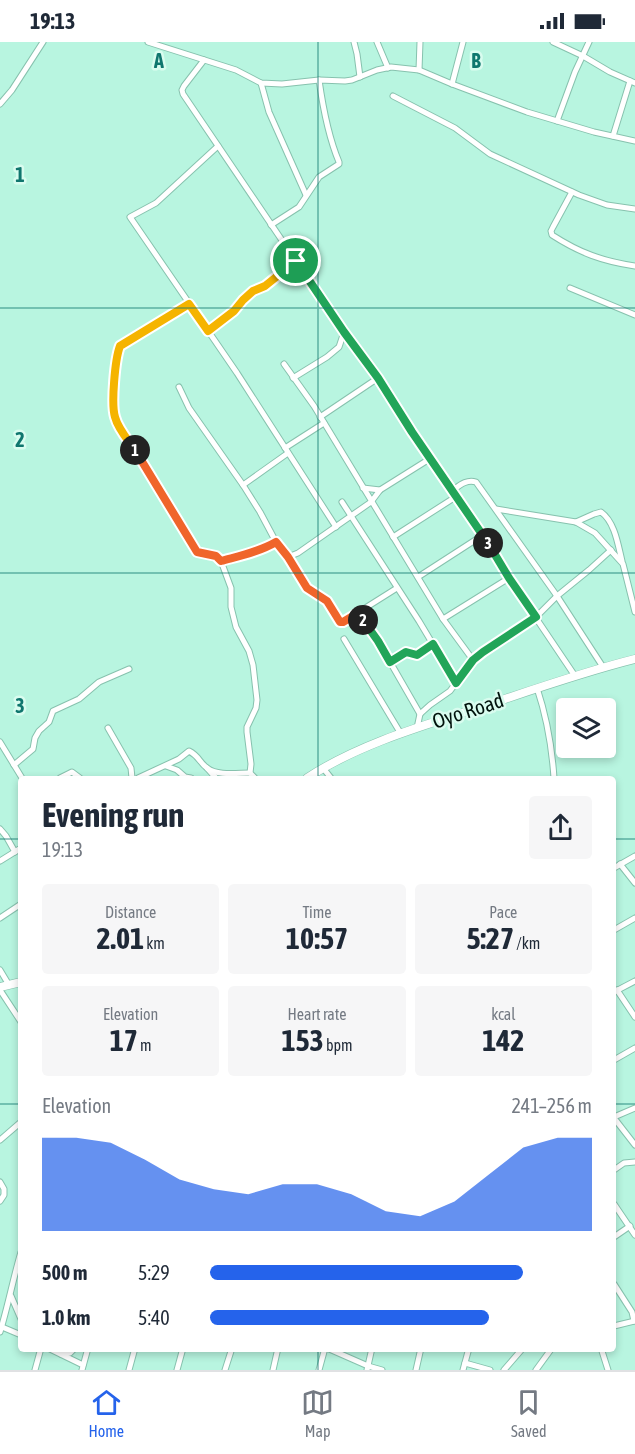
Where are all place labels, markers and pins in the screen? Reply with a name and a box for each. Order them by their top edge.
pin [270,235,321,286]
pin: 1 [120,435,150,465]
pin: 3 [473,528,503,558]
pin: 2 [348,605,378,635]

